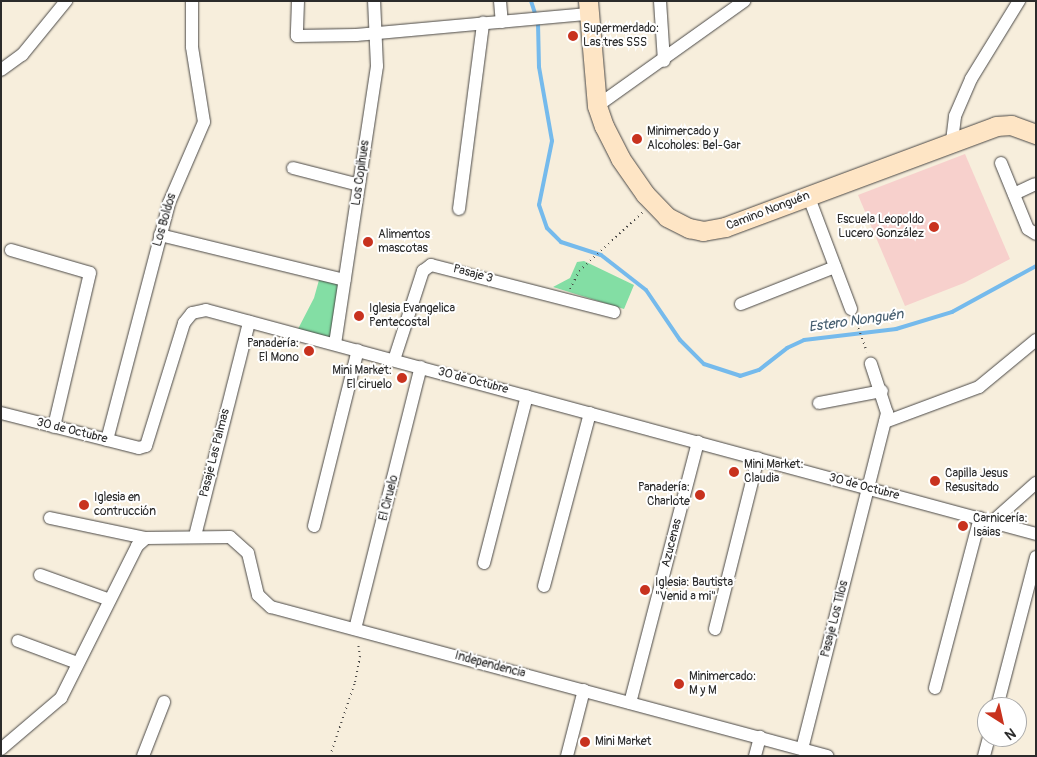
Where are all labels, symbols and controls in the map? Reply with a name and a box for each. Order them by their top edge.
place label: Supermerdado: Las tres SSS [583,22,659,50]
marker: Supermerdado: Las tres SSS [567,30,579,42]
place label: Minimercado y Alcoholes: Bel-Gar [647,125,741,153]
marker: Minimercado y Alcoholes: Bel-Gar [631,133,643,145]
street label: Los Copihues [349,139,373,207]
street label: Camino Nonguén [724,188,812,234]
street label: Los Boldos [151,192,179,248]
place label: Escuela Leopoldo Lucero González [837,213,924,241]
marker: Escuela Leopoldo Lucero González [928,221,940,233]
place label: Alimentos mascotas [378,228,430,256]
marker: Alimentos mascotas [362,236,374,248]
street label: Pasaje 3 [452,262,494,286]
place label: Iglesia Evangelica Pentecostal [369,302,455,330]
water label: Estero Nonguén [808,306,904,336]
marker: Iglesia Evangelica Pentecostal [353,310,365,322]
place label: Panadería: El Mono [247,337,299,365]
marker: Panadería: El Mono [303,345,315,357]
place label: Mini Market: El ciruelo [332,364,392,392]
street label: 30 de Octubre [436,365,510,397]
marker: Mini Market: El ciruelo [396,372,408,384]
street label: Pasaje Las Palmas [197,407,233,499]
street label: 30 de Octubre [35,415,109,447]
place label: Mini Market: Claudia [744,458,804,486]
marker: Mini Market: Claudia [728,466,740,478]
place label: Capilla Jesus Resusitado [945,467,1008,495]
street label: 30 de Octubre [827,471,901,503]
street label: El Ciruelo [376,474,402,522]
marker: Capilla Jesus Resusitado [929,475,941,487]
place label: Panadería: Charlote [638,481,690,509]
marker: Panadería: Charlote [694,489,706,501]
place label: Iglesia en contrucción [94,491,156,519]
marker: Iglesia en contrucción [78,499,90,511]
place label: Carnicería: Isaias [973,512,1028,540]
street label: Azucenas [659,517,685,569]
marker: Carnicería: Isaias [957,520,969,532]
place label: Iglesia: Bautista "Venid a mi" [655,576,733,604]
street label: Pasaje Los Tilos [819,579,851,659]
marker: Iglesia: Bautista "Venid a mi" [639,584,651,596]
street label: Independencia [453,649,527,681]
place label: Minimercado: M y M [689,670,756,698]
marker: Minimercado: M y M [673,678,685,690]
north arrow [977,697,1027,747]
text: N [1002,724,1019,744]
place label: Mini Market [595,735,651,749]
marker: Mini Market [579,736,591,748]

